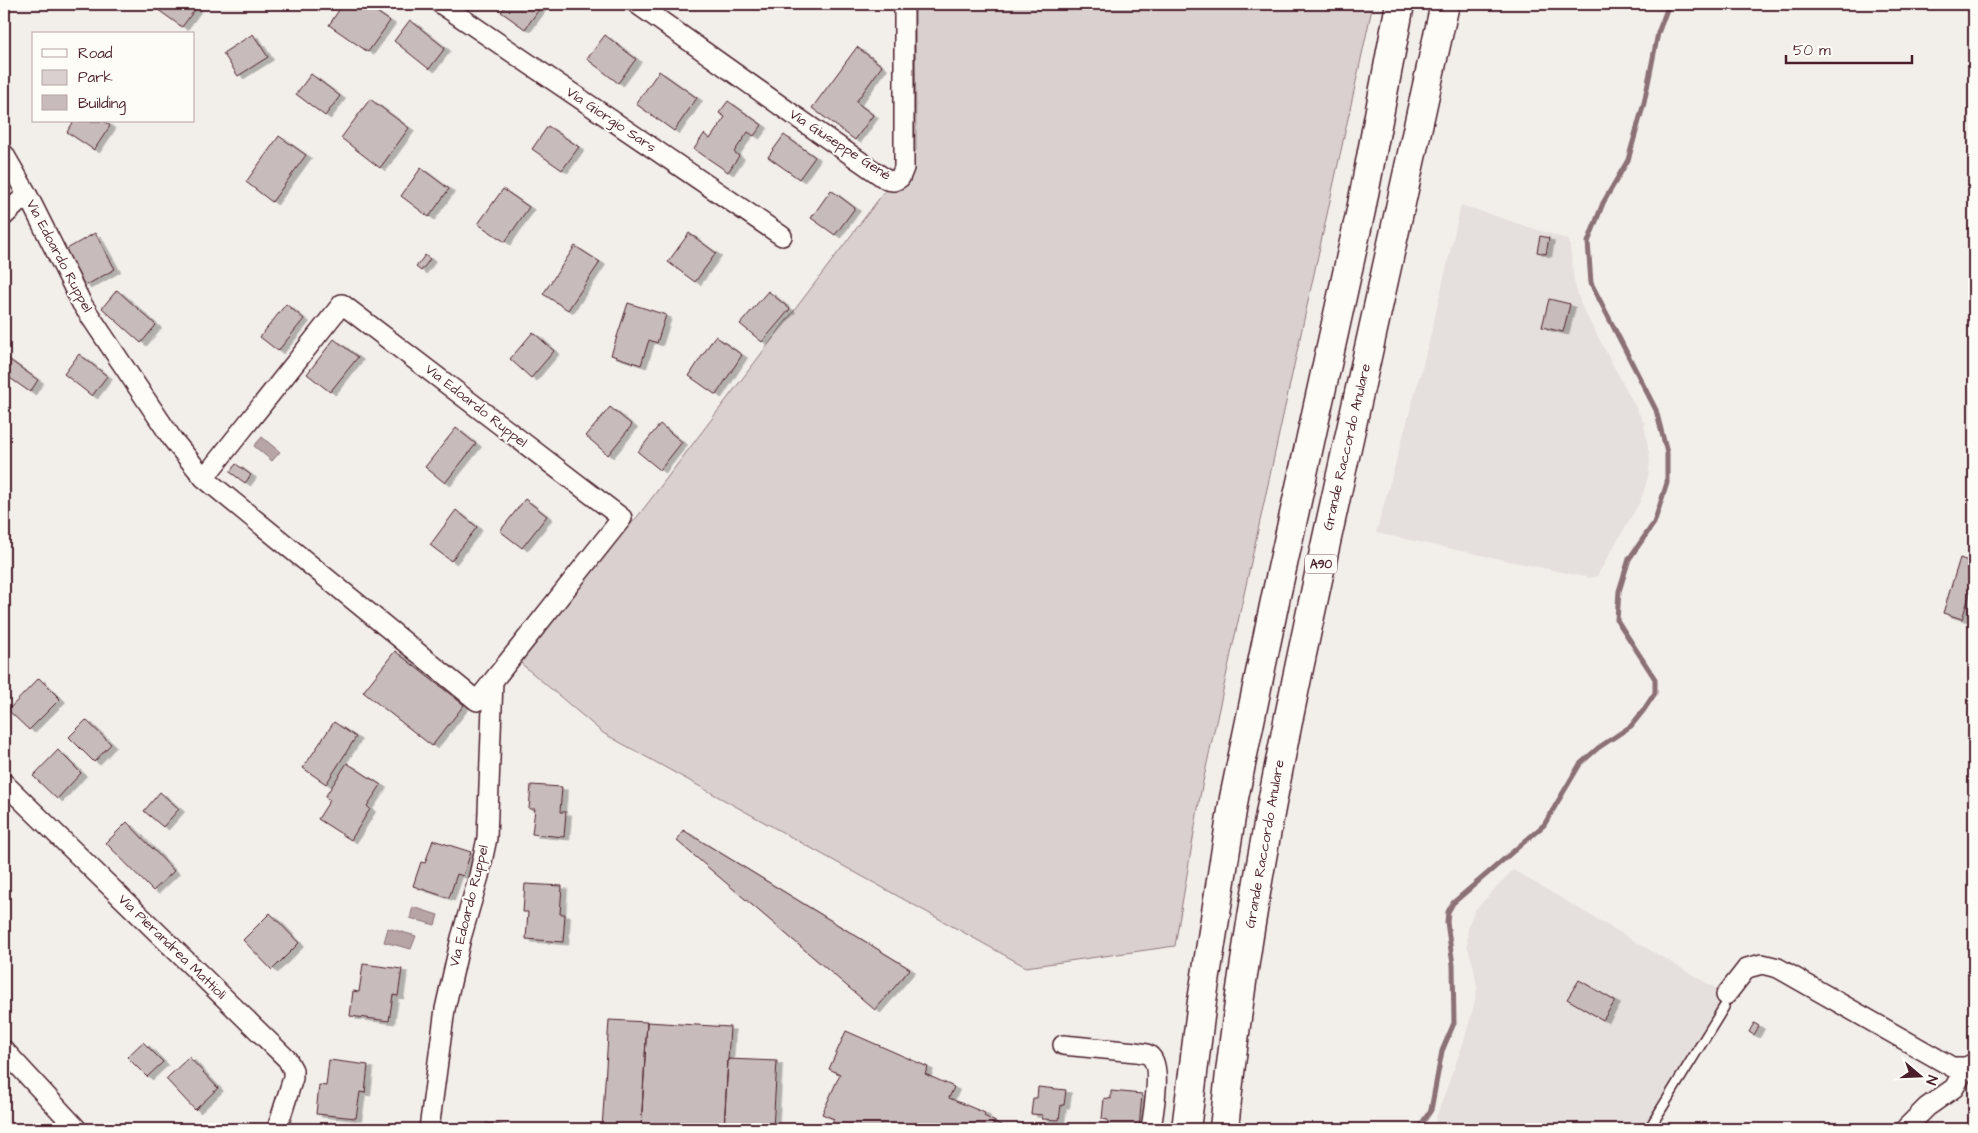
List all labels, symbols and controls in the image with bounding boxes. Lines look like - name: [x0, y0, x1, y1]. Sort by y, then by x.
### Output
- legend: [32, 32, 195, 122]
- scale bar: [1786, 32, 1912, 64]
- text: 50 m: [1793, 40, 1831, 61]
- text: Road: [78, 43, 113, 64]
- text: Park: [78, 67, 113, 88]
- street label: Via Giorgio Sars: [562, 82, 660, 158]
- text: Building: [78, 93, 126, 115]
- street label: Via Giuseppe Gené: [785, 105, 895, 186]
- street label: Via Edoardo Ruppel: [21, 196, 97, 316]
- street label: Via Edoardo Ruppel: [421, 360, 531, 452]
- street label: Grande Raccordo Anulare: [1318, 361, 1376, 532]
- road number: A90: [1305, 554, 1337, 574]
- street label: Grande Raccordo Anulare: [1240, 758, 1290, 930]
- street label: Via Edoardo Ruppel: [444, 843, 494, 969]
- street label: Via Pierandrea Mattioli: [113, 890, 231, 1004]
- north arrow: [1896, 1050, 1946, 1100]
- text: N: [1920, 1072, 1942, 1088]

